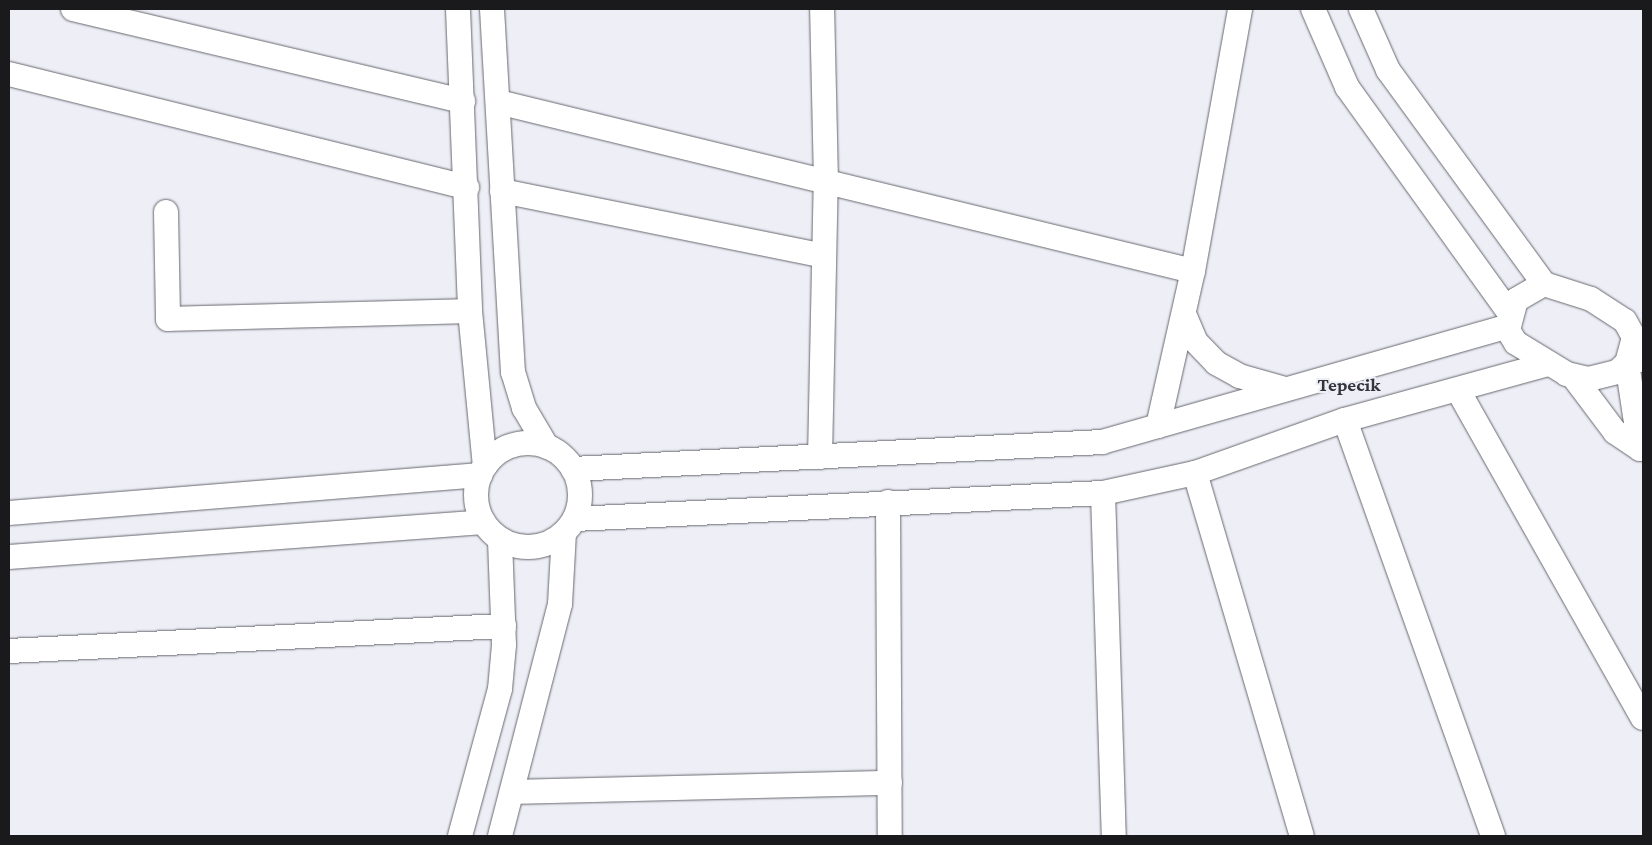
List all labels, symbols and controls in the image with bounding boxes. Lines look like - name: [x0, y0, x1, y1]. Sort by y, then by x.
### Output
- district label: Tepecik: [1317, 374, 1381, 396]

